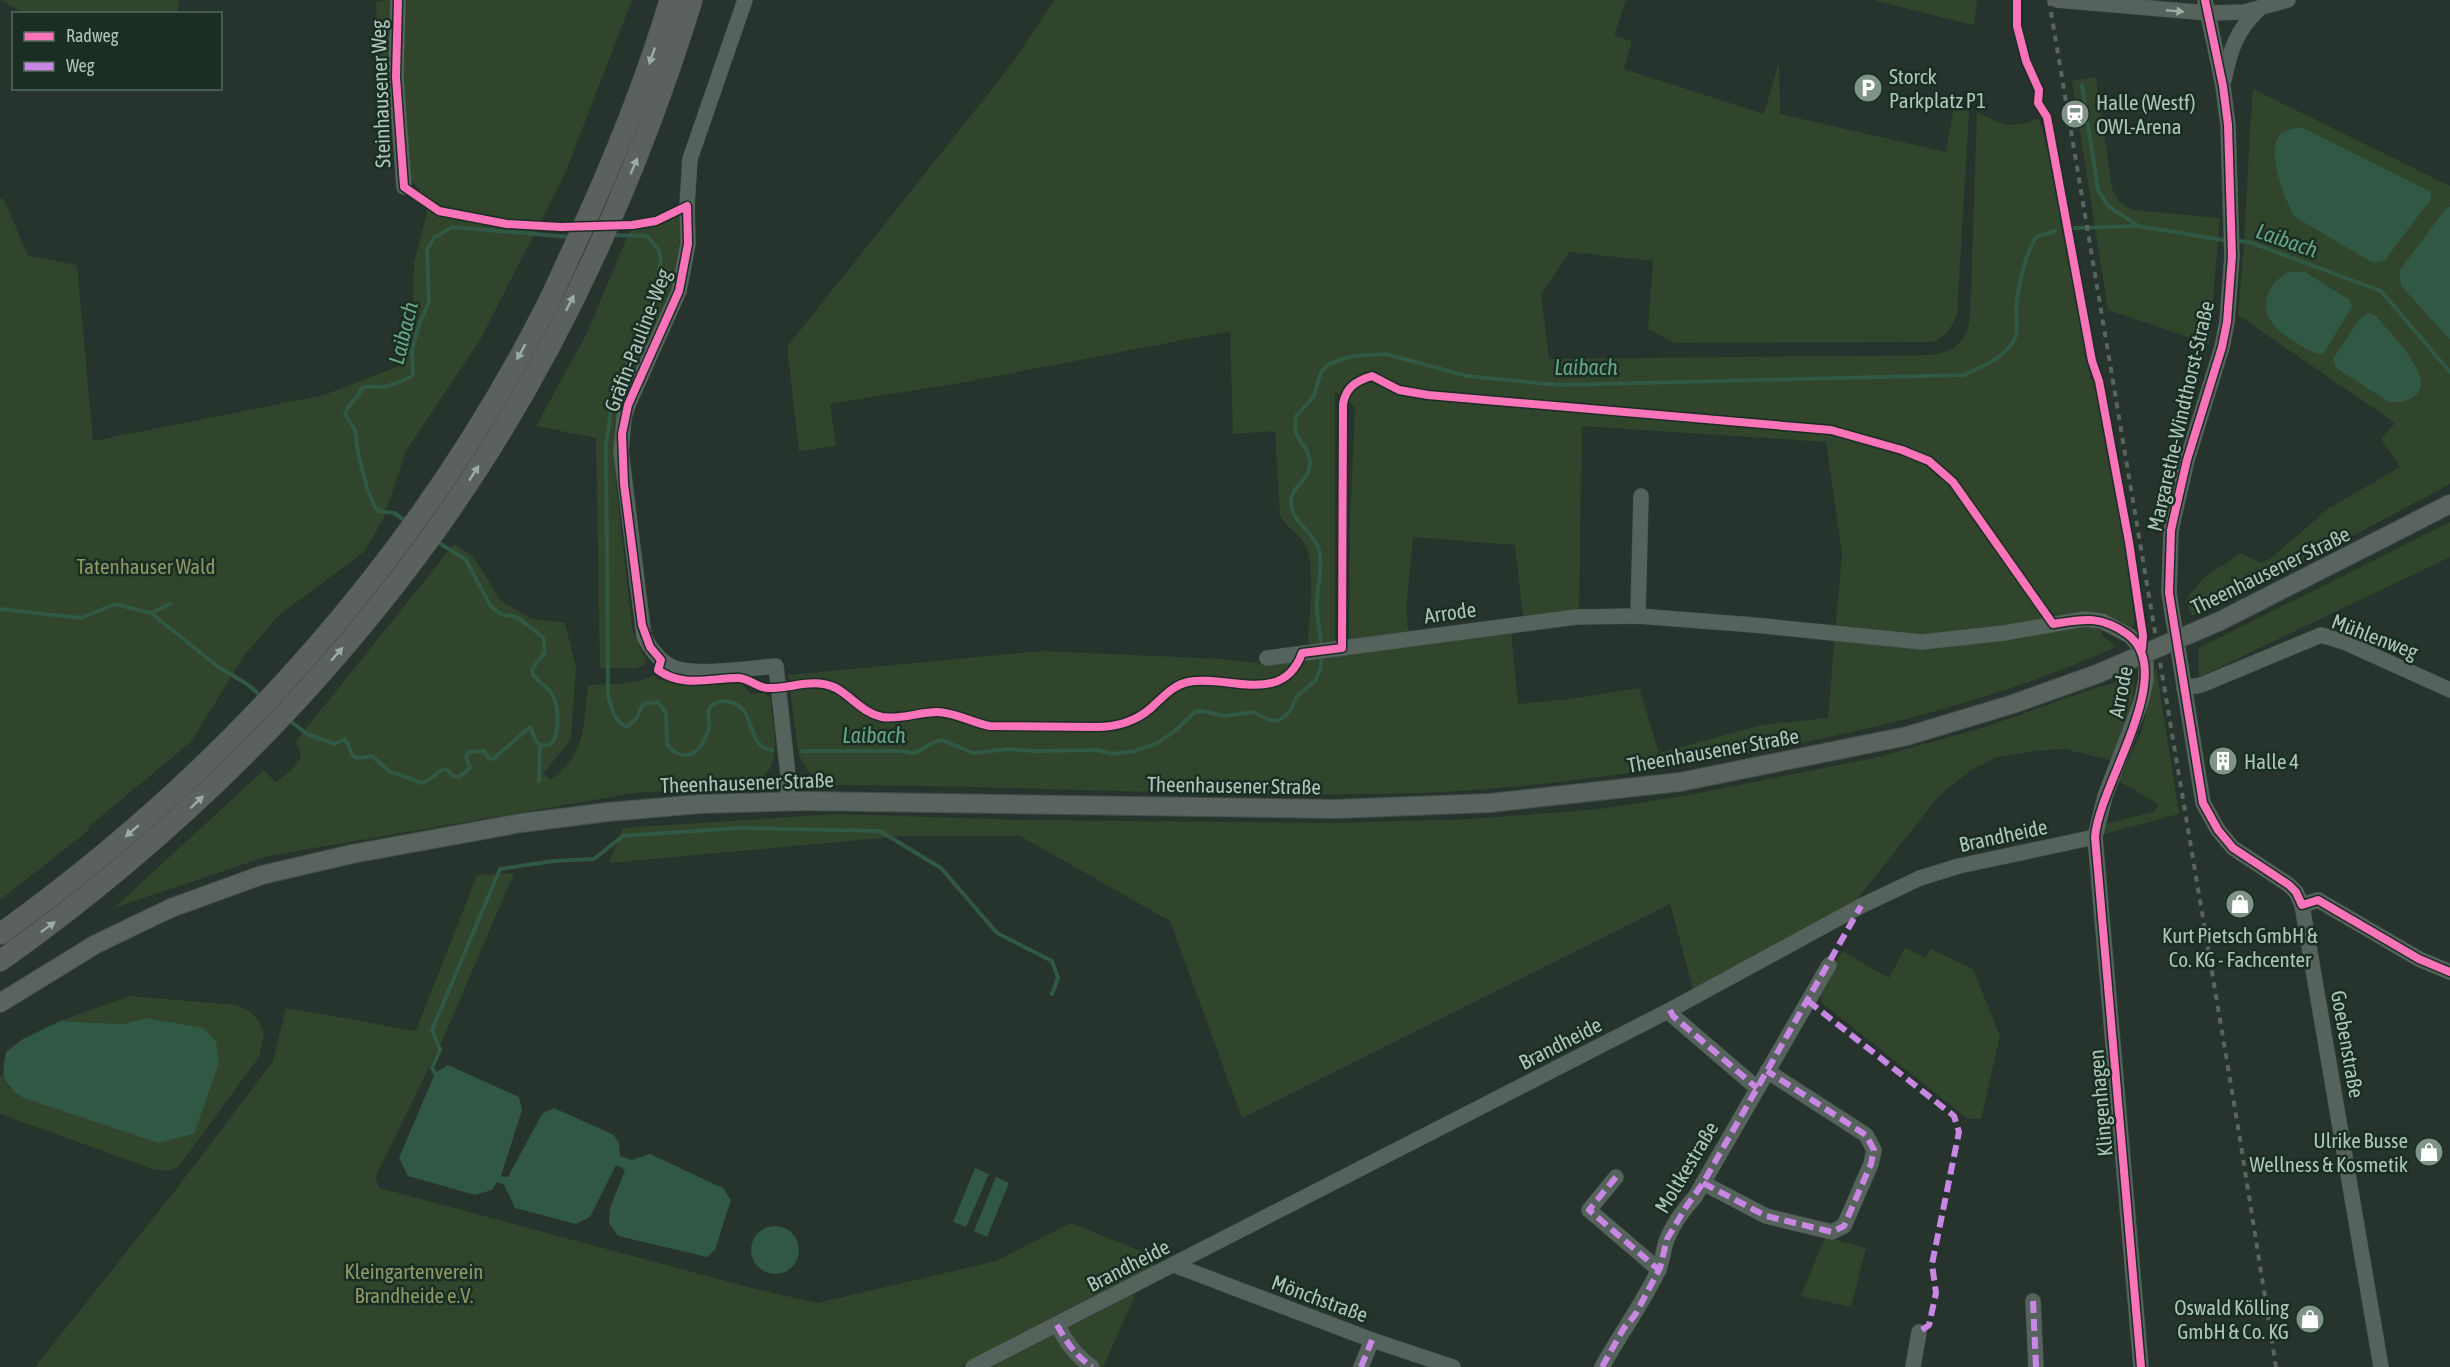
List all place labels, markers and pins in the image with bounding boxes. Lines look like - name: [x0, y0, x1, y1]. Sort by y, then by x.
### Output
- place label: Storck Parkplatz P1: [1889, 64, 1986, 112]
- parking icon: Storck Parkplatz P1: [1852, 72, 1884, 104]
- place label: Halle (Westf) OWL-Arena: [2096, 90, 2196, 138]
- station icon: Halle (Westf) OWL-Arena: [2059, 98, 2091, 130]
- building icon: Halle 4: [2207, 745, 2239, 777]
- place label: Halle 4: [2244, 749, 2299, 773]
- shop icon: Kurt Pietsch GmbH & Co. KG - Fachcenter: [2224, 888, 2256, 920]
- place label: Kurt Pietsch GmbH & Co. KG - Fachcenter: [2162, 923, 2318, 971]
- place label: Ulrike Busse Wellness & Kosmetik: [2250, 1128, 2408, 1176]
- shop icon: Ulrike Busse Wellness & Kosmetik: [2413, 1136, 2445, 1168]
- place label: Oswald Kölling GmbH & Co. KG: [2174, 1295, 2289, 1343]
- shop icon: Oswald Kölling GmbH & Co. KG: [2294, 1303, 2326, 1335]

